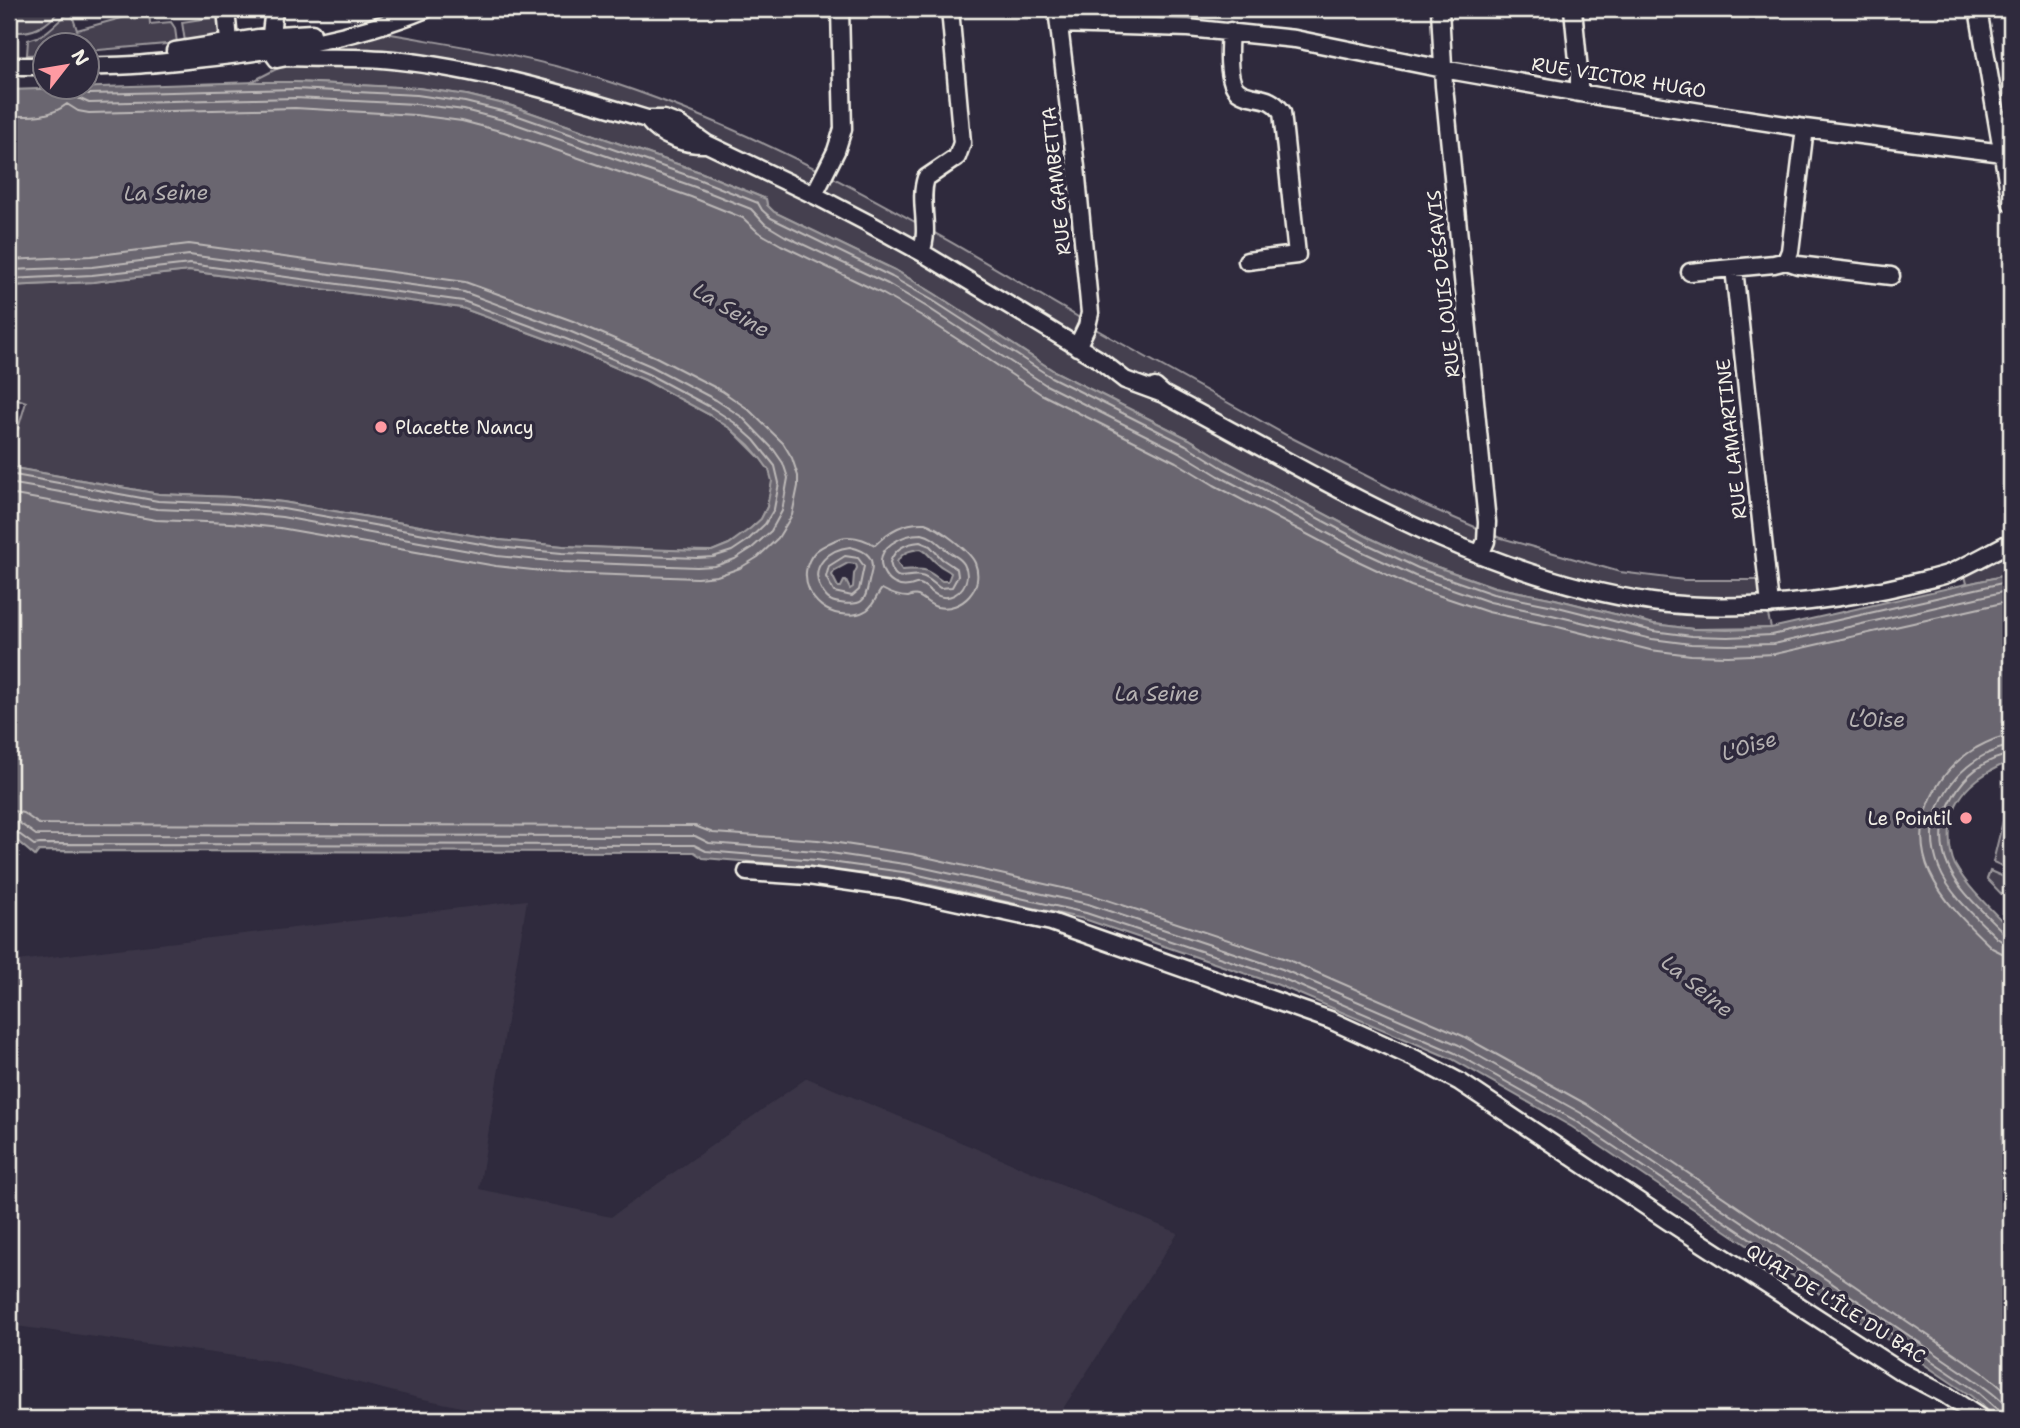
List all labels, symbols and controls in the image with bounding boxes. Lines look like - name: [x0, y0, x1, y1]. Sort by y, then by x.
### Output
- north arrow: [32, 32, 102, 102]
- text: N: [66, 45, 95, 70]
- street label: RUE VICTOR HUGO: [1530, 51, 1708, 104]
- street label: RUE GAMBETTA: [1036, 105, 1077, 256]
- water label: La Seine: [123, 178, 209, 208]
- street label: RUE LOUIS DÉSAVIS: [1420, 189, 1466, 379]
- water label: La Seine: [687, 276, 775, 344]
- street label: RUE LAMARTINE: [1711, 357, 1752, 520]
- place label: Placette Nancy: [395, 415, 534, 440]
- marker: Placette Nancy: [373, 419, 389, 435]
- water label: La Seine: [1115, 680, 1199, 708]
- water label: L’Oise: [1849, 706, 1905, 734]
- water label: L'Oise: [1718, 724, 1780, 768]
- place label: Le Pointil: [1868, 806, 1952, 831]
- marker: Le Pointil: [1958, 810, 1974, 826]
- water label: La Seine: [1655, 948, 1739, 1024]
- street label: QUAI DE L'ÎLE DU BAC: [1741, 1237, 1931, 1369]

